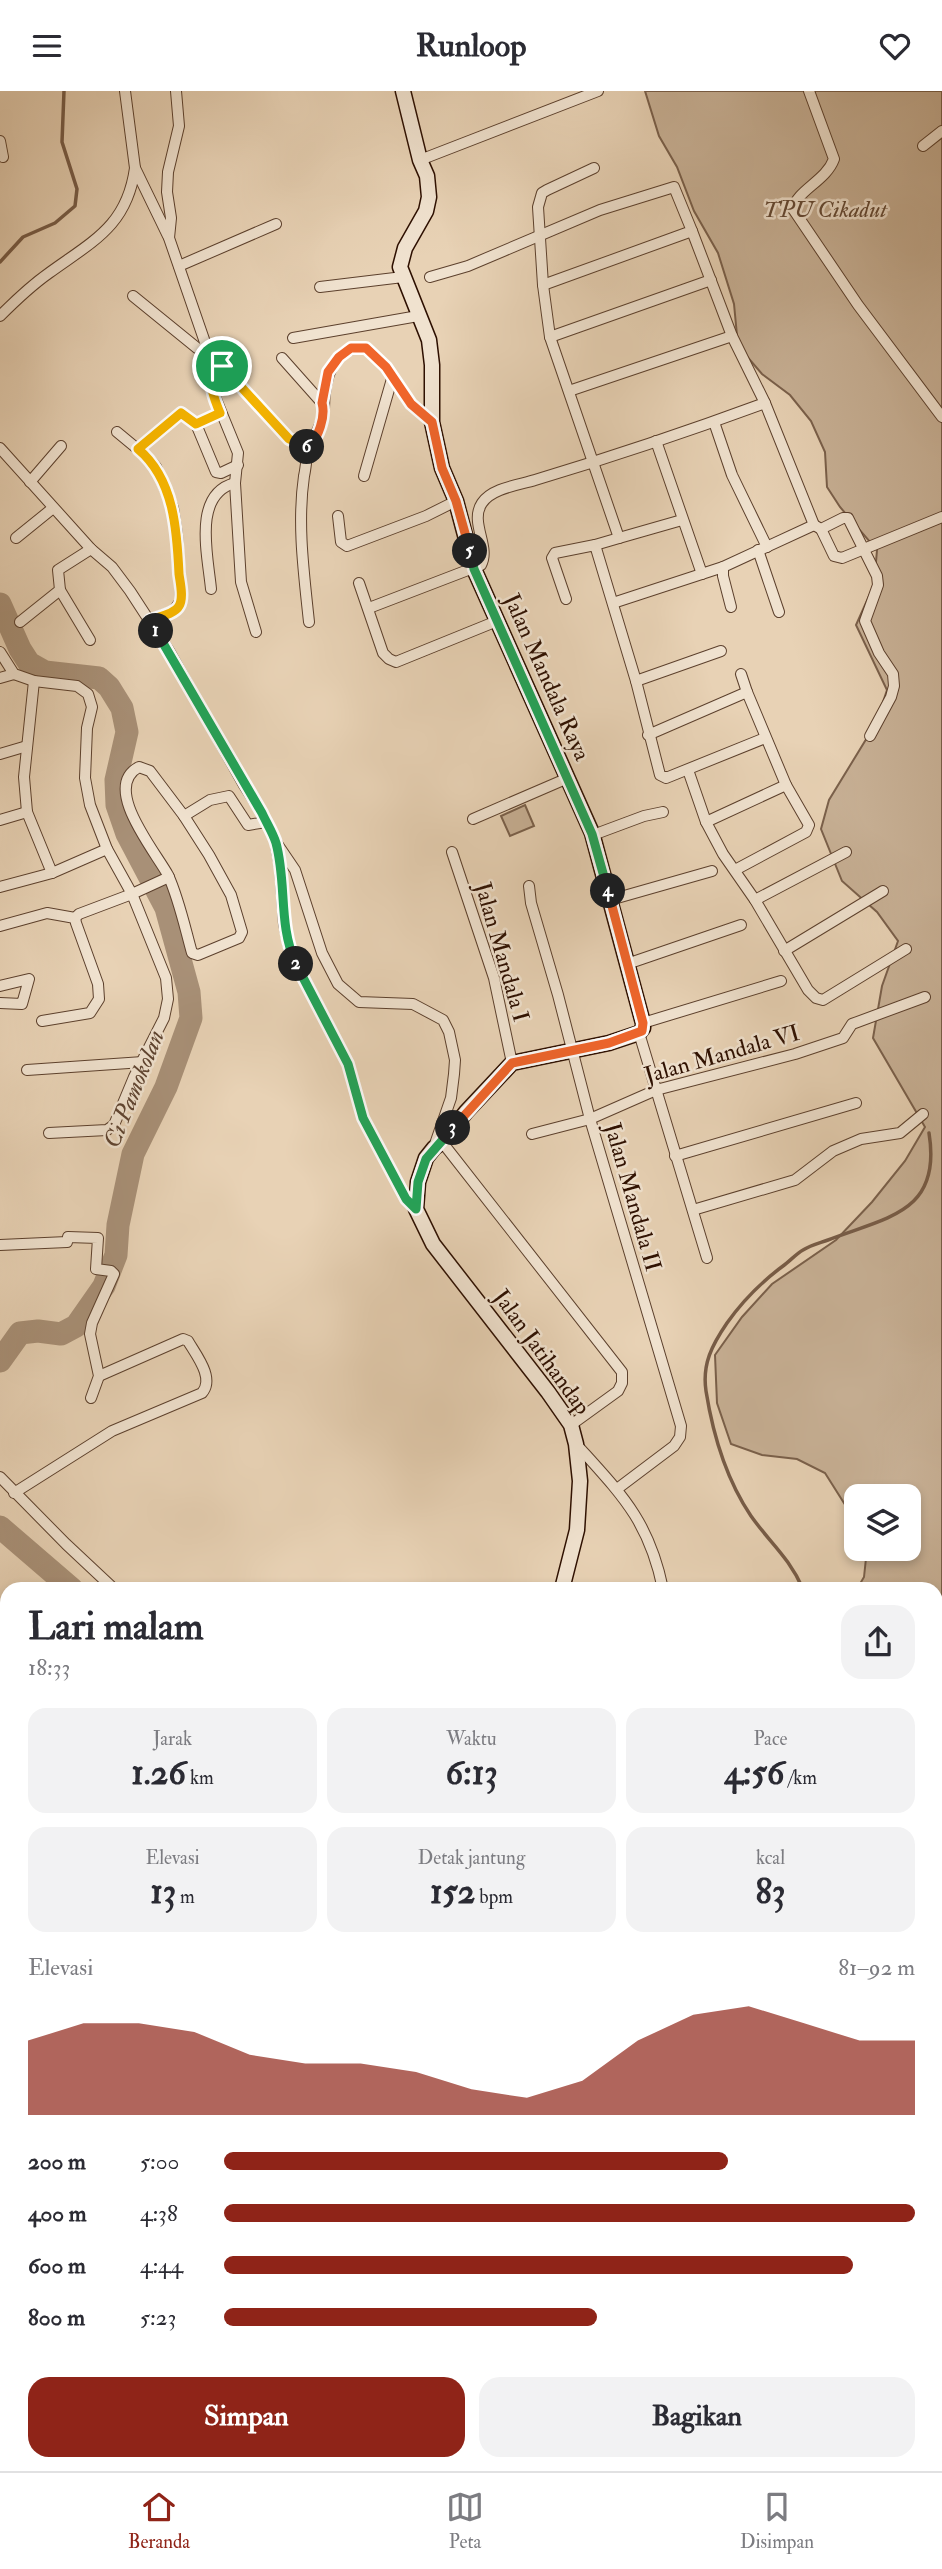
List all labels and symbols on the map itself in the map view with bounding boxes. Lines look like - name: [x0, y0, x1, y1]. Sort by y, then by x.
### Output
- park label: TPU Cikadut: [763, 195, 888, 224]
- pin: [192, 336, 252, 396]
- pin: 6: [290, 429, 324, 465]
- pin: 5: [452, 533, 488, 568]
- street label: Jalan Mandala Raya: [497, 588, 597, 766]
- pin: 1: [138, 613, 174, 649]
- pin: 4: [590, 873, 626, 909]
- street label: Jalan Mandala I: [468, 878, 536, 1025]
- pin: 2: [278, 947, 314, 981]
- street label: Jalan Mandala VI: [640, 1018, 803, 1090]
- water label: Ci Pamokolan: [96, 1026, 172, 1152]
- pin: 3: [435, 1111, 470, 1145]
- street label: Jalan Mandala II: [598, 1118, 668, 1275]
- street label: Jalan Jatihandap: [485, 1283, 597, 1421]

